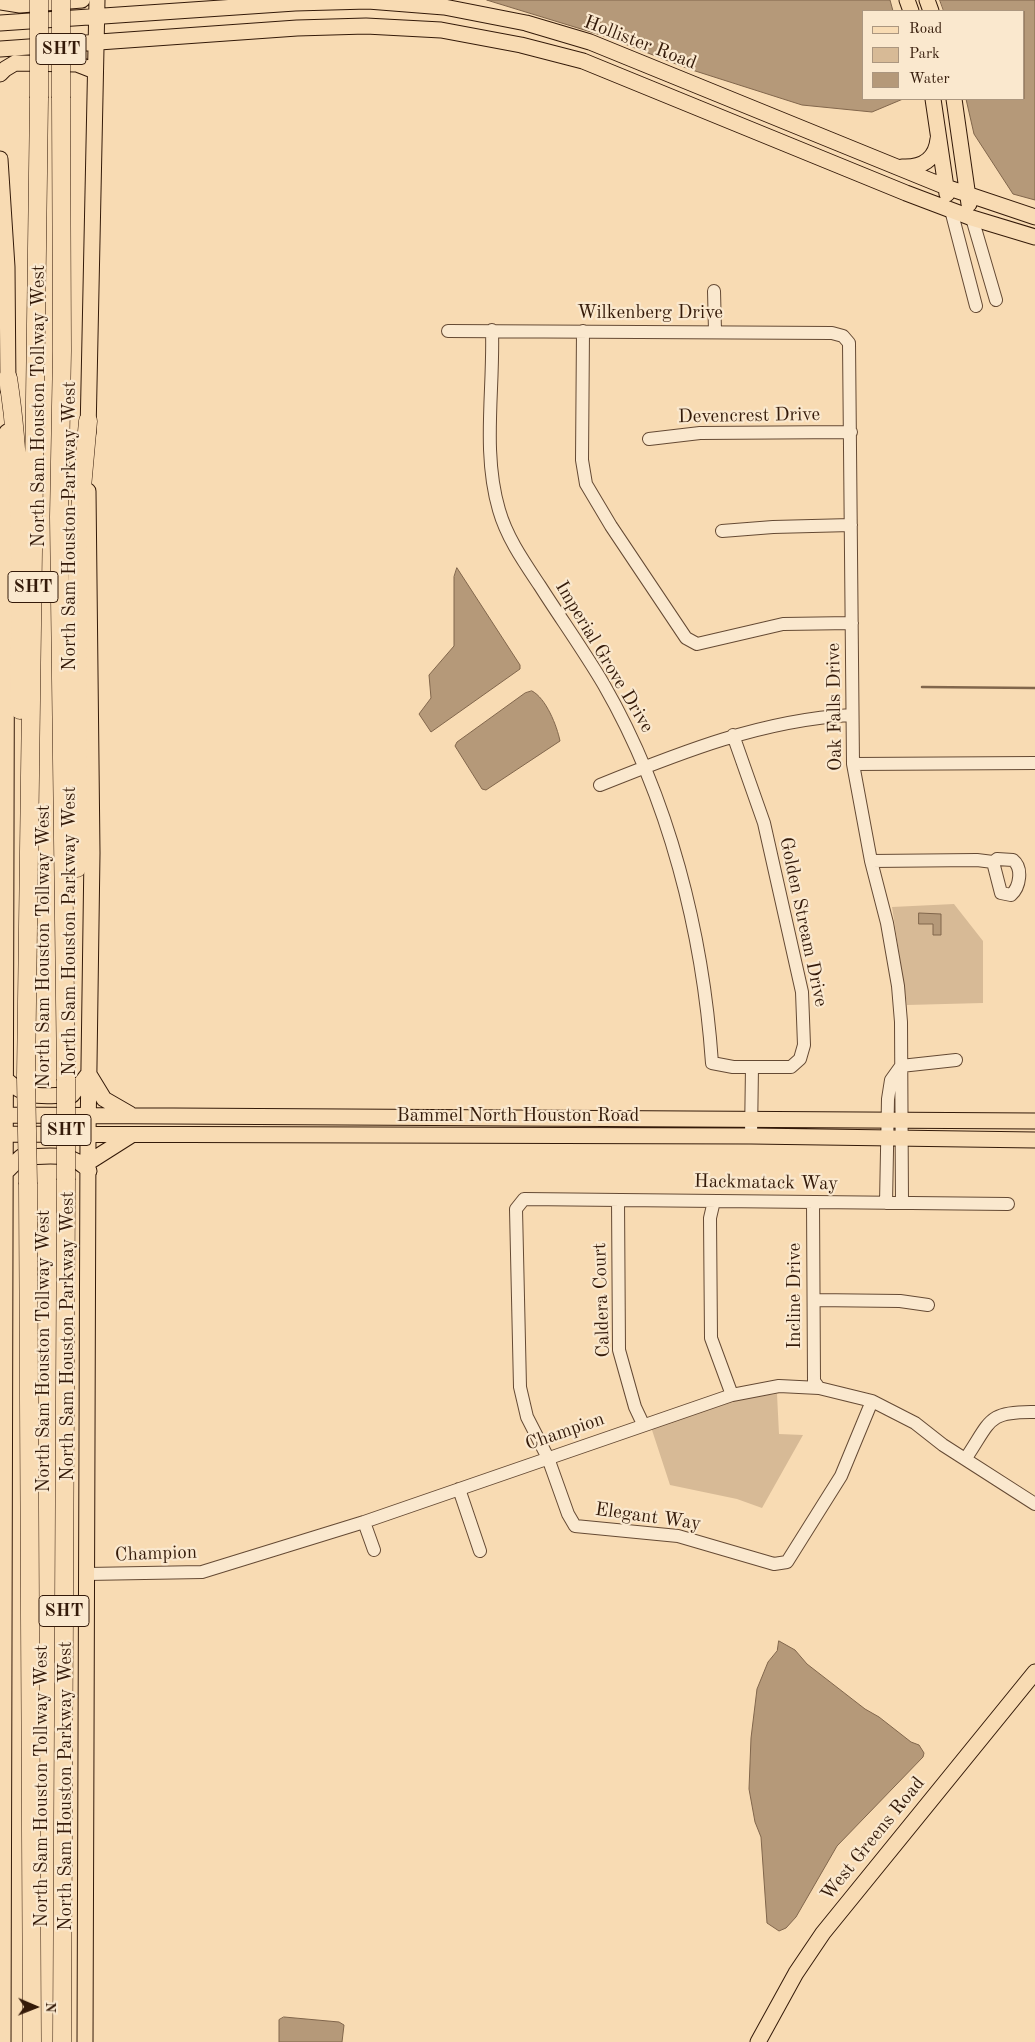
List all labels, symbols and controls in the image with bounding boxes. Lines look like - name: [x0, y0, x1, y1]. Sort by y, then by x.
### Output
- legend: [862, 10, 1025, 100]
- street label: Hollister Road: [580, 11, 700, 75]
- text: Road: [909, 22, 942, 37]
- road number: SHT: [36, 34, 86, 64]
- text: Park: [909, 47, 940, 62]
- text: Water: [909, 72, 950, 87]
- street label: North Sam Houston Tollway West: [28, 265, 50, 547]
- street label: Wilkenberg Drive: [577, 302, 723, 324]
- street label: North Sam Houston Parkway West: [59, 381, 81, 671]
- street label: Devencrest Drive: [678, 403, 820, 429]
- road number: SHT: [8, 572, 58, 602]
- street label: Imperial Grove Drive: [550, 577, 658, 737]
- street label: Oak Falls Drive: [822, 643, 848, 771]
- street label: North Sam Houston Parkway West: [59, 786, 81, 1076]
- street label: North Sam Houston Tollway West: [33, 805, 55, 1087]
- street label: Golden Stream Drive: [774, 835, 832, 1009]
- street label: Bammel North Houston Road: [397, 1105, 639, 1127]
- road number: SHT: [41, 1114, 91, 1146]
- street label: Hackmatack Way: [694, 1170, 838, 1196]
- street label: North Sam Houston Parkway West: [57, 1191, 79, 1481]
- street label: North Sam Houston Tollway West: [33, 1210, 55, 1492]
- street label: Caldera Court: [589, 1242, 615, 1358]
- street label: Incline Drive: [784, 1243, 806, 1349]
- street label: Champion: [522, 1408, 608, 1456]
- street label: Elegant Way: [594, 1498, 702, 1536]
- street label: Champion: [115, 1541, 197, 1567]
- road number: SHT: [39, 1595, 89, 1626]
- street label: North Sam Houston Parkway West: [55, 1641, 77, 1931]
- street label: North Sam Houston Tollway West: [31, 1645, 53, 1927]
- street label: West Greens Road: [816, 1773, 930, 1905]
- north arrow: [10, 1982, 60, 2032]
- text: N: [43, 2002, 57, 2013]

